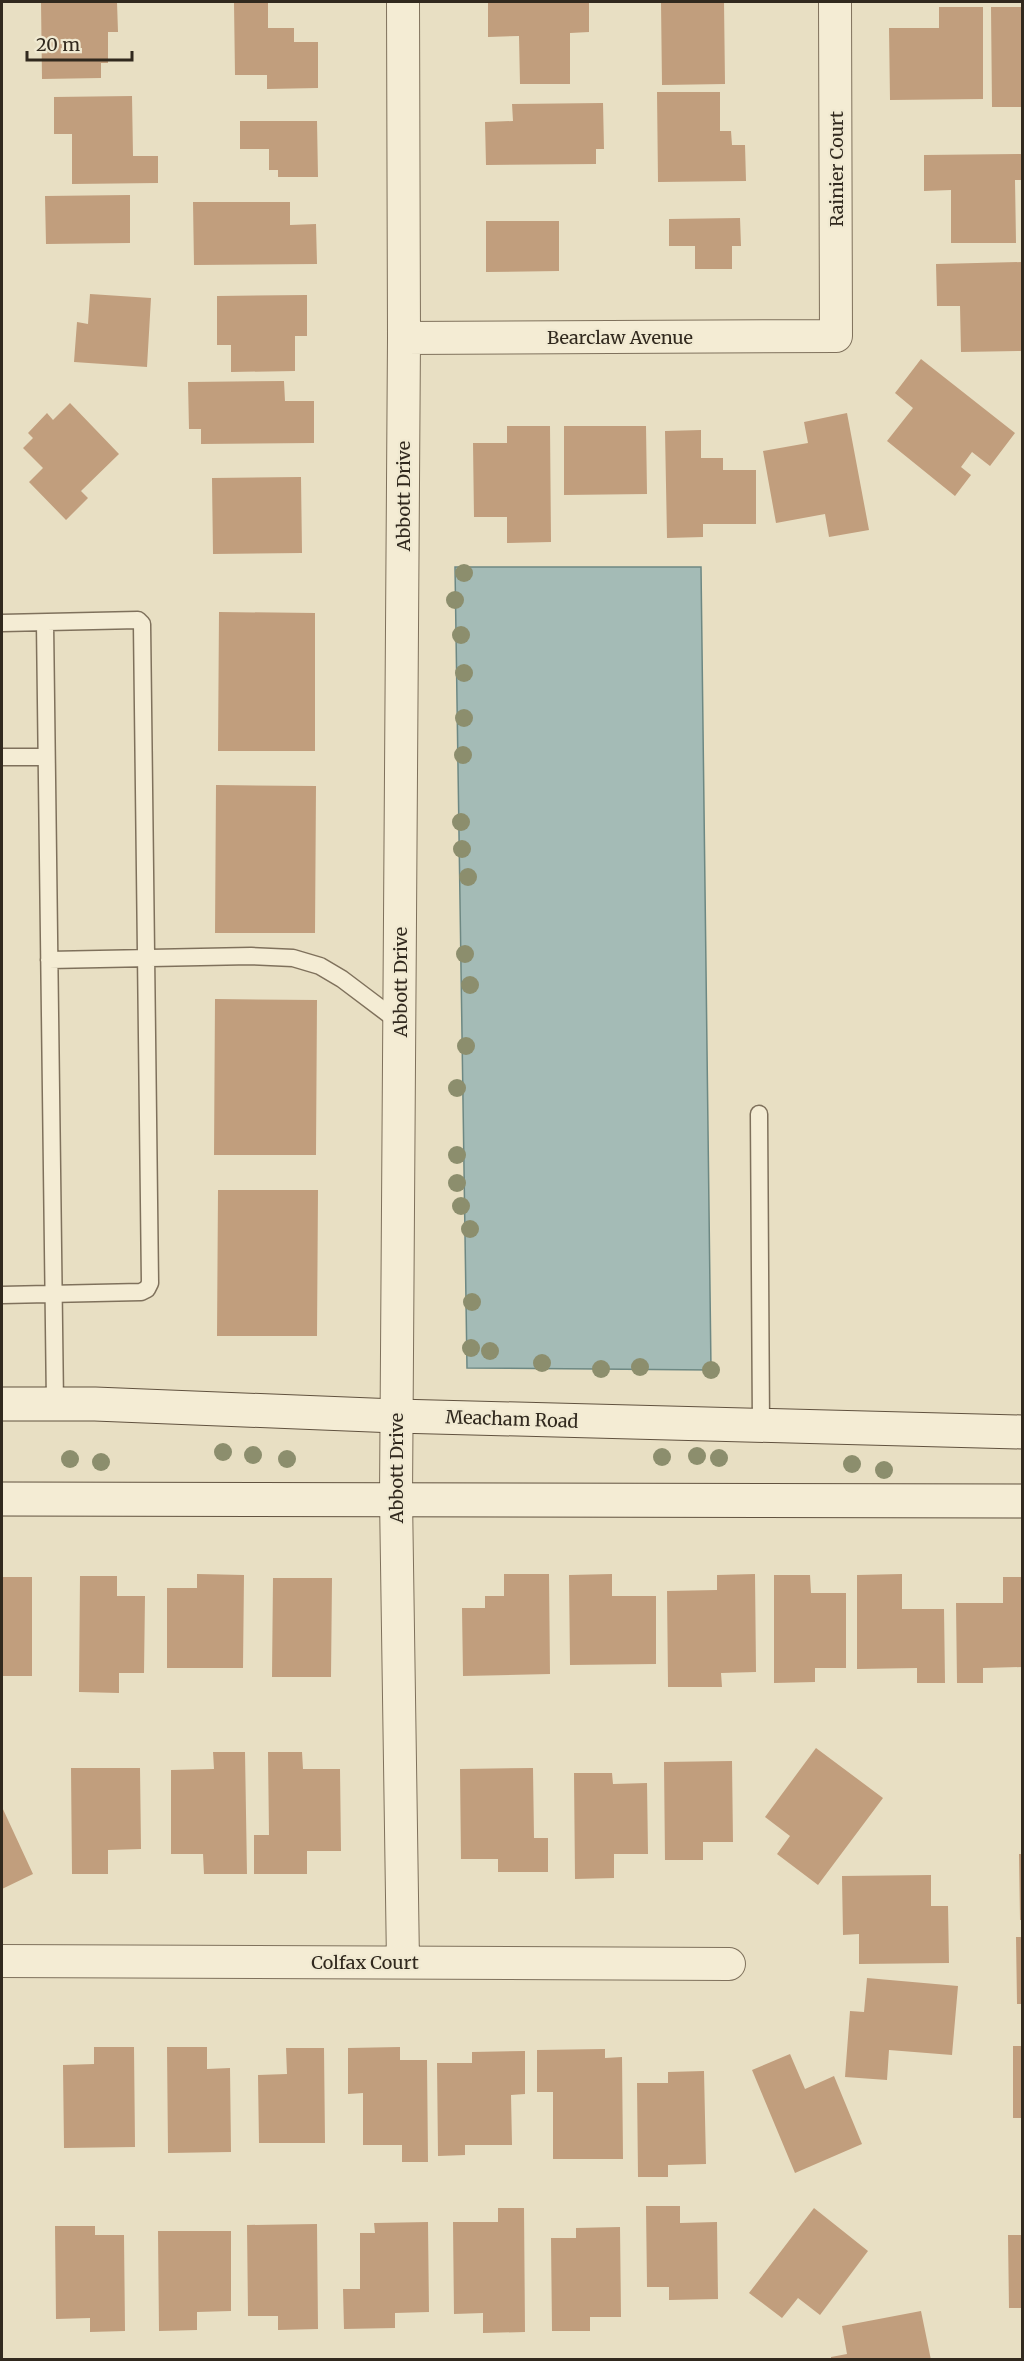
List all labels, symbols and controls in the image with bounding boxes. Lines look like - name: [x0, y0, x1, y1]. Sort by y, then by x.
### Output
- scale bar: [27, 24, 132, 62]
- text: 20 m: [36, 33, 80, 56]
- street label: Rainier Court: [825, 111, 848, 227]
- street label: Bearclaw Avenue: [547, 326, 693, 349]
- street label: Abbott Drive: [392, 441, 415, 552]
- street label: Abbott Drive: [389, 927, 412, 1038]
- street label: Meacham Road: [445, 1405, 579, 1433]
- street label: Abbott Drive: [385, 1413, 408, 1524]
- street label: Colfax Court: [311, 1951, 419, 1974]

